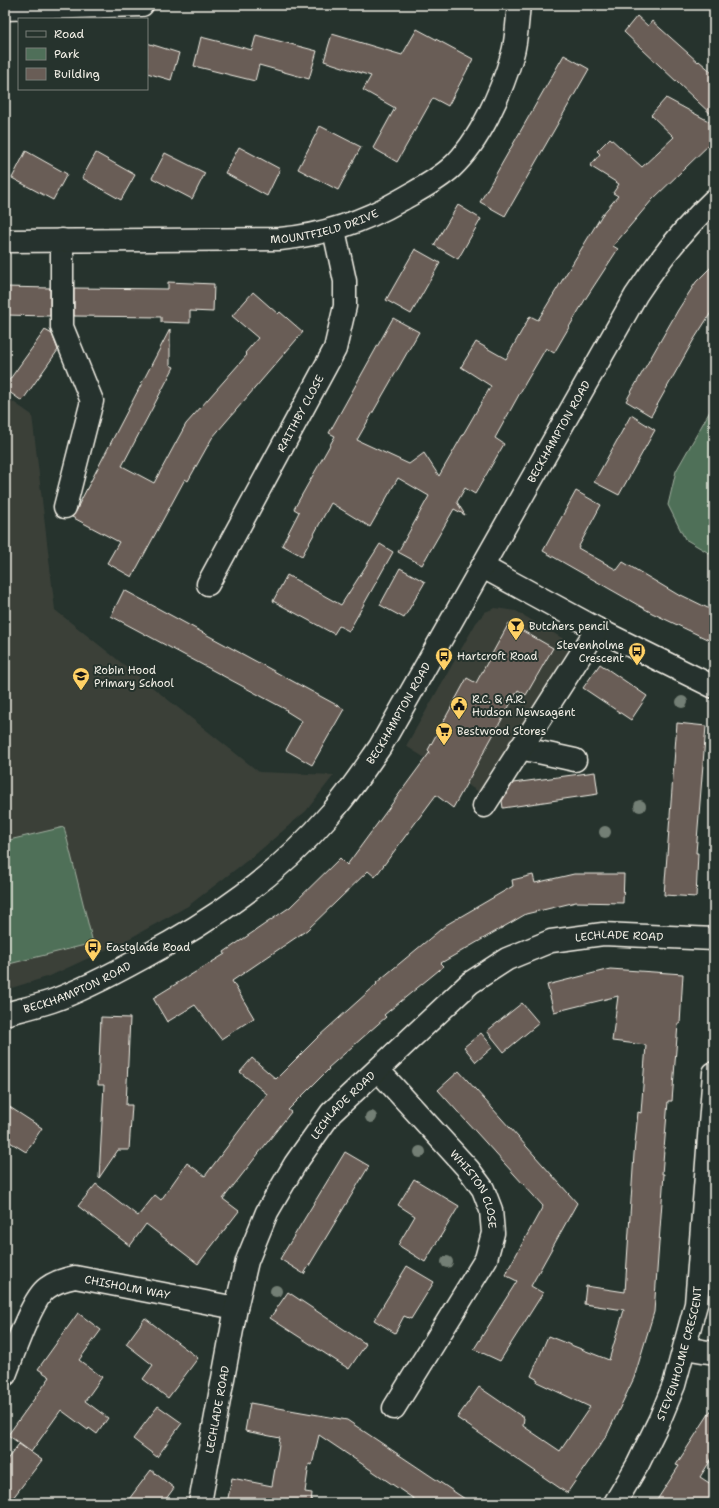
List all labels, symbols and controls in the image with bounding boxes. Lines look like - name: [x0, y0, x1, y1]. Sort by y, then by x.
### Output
- legend: [18, 18, 148, 90]
- text: Road: [54, 26, 85, 42]
- text: Park: [54, 46, 80, 62]
- text: Building: [54, 66, 100, 82]
- street label: MOUNTFIELD DRIVE: [270, 206, 381, 247]
- street label: RAITHBY CLOSE: [274, 372, 328, 455]
- street label: BECKHAMPTON ROAD: [524, 378, 594, 486]
- bar icon: Butchers pencil: [506, 616, 526, 641]
- place label: Butchers pencil: [529, 619, 610, 634]
- place label: Stevenholme Crescent: [557, 638, 624, 666]
- bus stop icon: Stevenholme Crescent: [627, 641, 647, 666]
- bus stop icon: Hartcroft Road: [434, 646, 454, 671]
- place label: Hartcroft Road: [457, 649, 538, 664]
- street label: BECKHAMPTON ROAD: [363, 660, 434, 768]
- place label: Robin Hood Primary School: [94, 663, 174, 691]
- school or university icon: Robin Hood Primary School: [71, 666, 91, 691]
- place label: R.C. & A.R. Hudson Newsagent: [472, 692, 576, 720]
- public building icon: R.C. & A.R. Hudson Newsagent: [449, 695, 469, 720]
- supermarket icon: Bestwood Stores: [434, 721, 454, 746]
- place label: Bestwood Stores: [457, 724, 546, 739]
- street label: LECHLADE ROAD: [574, 927, 664, 946]
- bus stop icon: Eastglade Road: [83, 937, 103, 962]
- place label: Eastglade Road: [106, 940, 190, 955]
- street label: BECKHAMPTON ROAD: [22, 958, 134, 1017]
- street label: LECHLADE ROAD: [307, 1068, 379, 1143]
- street label: WHISTON CLOSE: [446, 1147, 500, 1229]
- street label: CHISHOLM WAY: [83, 1272, 172, 1303]
- street label: STEVENHOLME CRESCENT: [653, 1285, 705, 1423]
- street label: LECHLADE ROAD: [202, 1365, 233, 1455]

